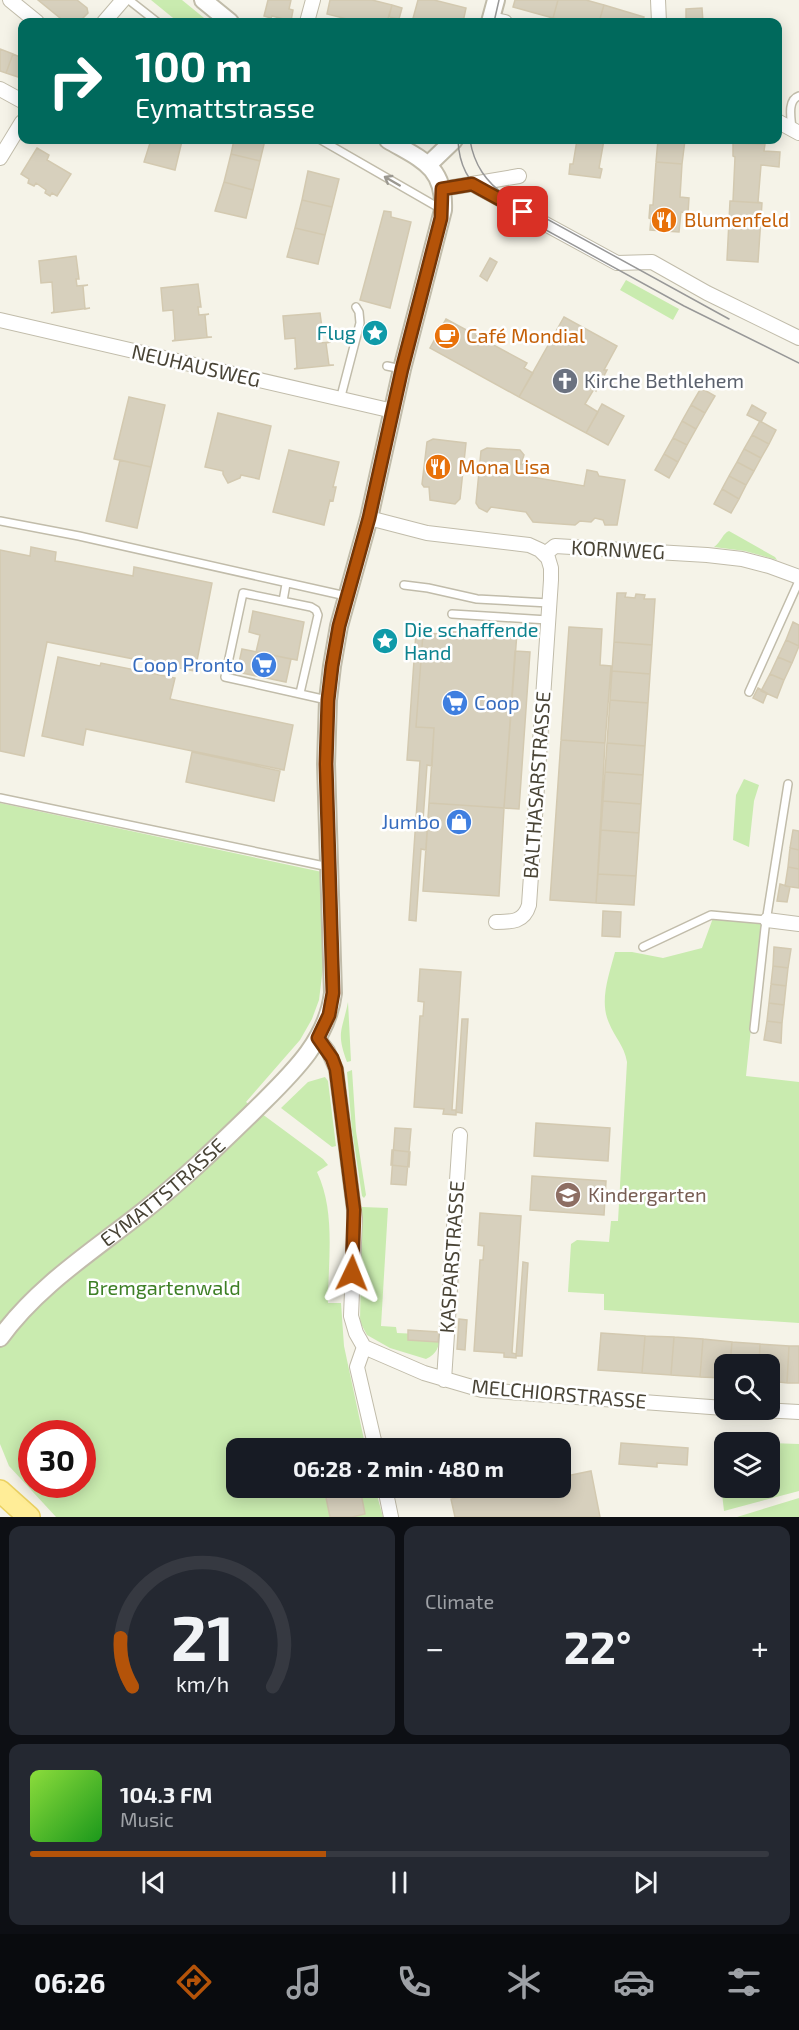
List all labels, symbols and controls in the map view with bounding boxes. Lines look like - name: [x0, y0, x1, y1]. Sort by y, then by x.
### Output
- text: 100 m: [135, 40, 252, 90]
- icon: right: [36, 42, 114, 120]
- text: Eymattstrasse: [135, 91, 315, 123]
- one-way arrow: [384, 174, 401, 186]
- pin: [497, 186, 548, 237]
- icon: arrive: [506, 195, 539, 228]
- restaurant icon: Blumenfeld: [649, 205, 679, 235]
- place label: Blumenfeld: [684, 207, 789, 231]
- place icon: Flug: [360, 318, 390, 348]
- place label: Flug: [317, 320, 356, 344]
- cafe icon: Café Mondial: [432, 321, 462, 351]
- place label: Café Mondial: [466, 323, 585, 347]
- street label: NEUHAUSWEG: [129, 339, 263, 392]
- church icon: Kirche Bethlehem: [550, 366, 580, 396]
- place label: Kirche Bethlehem: [584, 368, 744, 392]
- restaurant icon: Mona Lisa: [423, 452, 453, 482]
- place label: Mona Lisa: [458, 454, 550, 478]
- street label: KORNWEG: [571, 535, 666, 563]
- place label: Die schaffende Hand: [404, 617, 539, 664]
- place icon: Die schaffende Hand: [370, 626, 400, 656]
- supermarket icon: Coop Pronto: [249, 650, 279, 680]
- place label: Coop Pronto: [132, 652, 244, 676]
- supermarket icon: Coop: [440, 688, 470, 718]
- place label: Coop: [474, 690, 520, 714]
- street label: BALTHASARSTRASSE: [517, 690, 555, 879]
- shop icon: Jumbo: [444, 807, 474, 837]
- place label: Jumbo: [382, 809, 440, 833]
- street label: EYMATTSTRASSE: [95, 1132, 230, 1251]
- street label: KASPARSTRASSE: [434, 1180, 468, 1334]
- school or university icon: Kindergarten: [553, 1180, 583, 1210]
- place label: Kindergarten: [588, 1182, 707, 1206]
- position arrow: [320, 1241, 384, 1305]
- park label: Bremgartenwald: [87, 1275, 241, 1299]
- map controls: [714, 1354, 780, 1498]
- button: search: [714, 1354, 780, 1420]
- street label: MELCHIORSTRASSE: [471, 1373, 648, 1413]
- speed limit sign: 30: [18, 1420, 96, 1498]
- button: layers: [714, 1432, 780, 1498]
- text: 06:28 · 2 min · 480 m: [293, 1455, 504, 1481]
- text: Climate: [425, 1589, 494, 1613]
- text: 21: [170, 1599, 234, 1674]
- text: 22°: [564, 1619, 631, 1673]
- text: −: [425, 1627, 444, 1667]
- text: +: [751, 1627, 769, 1667]
- text: km/h: [175, 1672, 229, 1697]
- text: 104.3 FM: [120, 1781, 212, 1807]
- text: Music: [120, 1807, 174, 1831]
- icon: previous: [137, 1866, 170, 1899]
- icon: pause: [383, 1866, 416, 1899]
- icon: next: [629, 1866, 662, 1899]
- icon: directions: [173, 1961, 215, 2003]
- icon: music: [283, 1961, 325, 2003]
- icon: phone: [393, 1961, 435, 2003]
- icon: climate: [503, 1961, 545, 2003]
- icon: car: [613, 1961, 655, 2003]
- icon: filters: [723, 1961, 765, 2003]
- text: 06:26: [34, 1966, 105, 1998]

